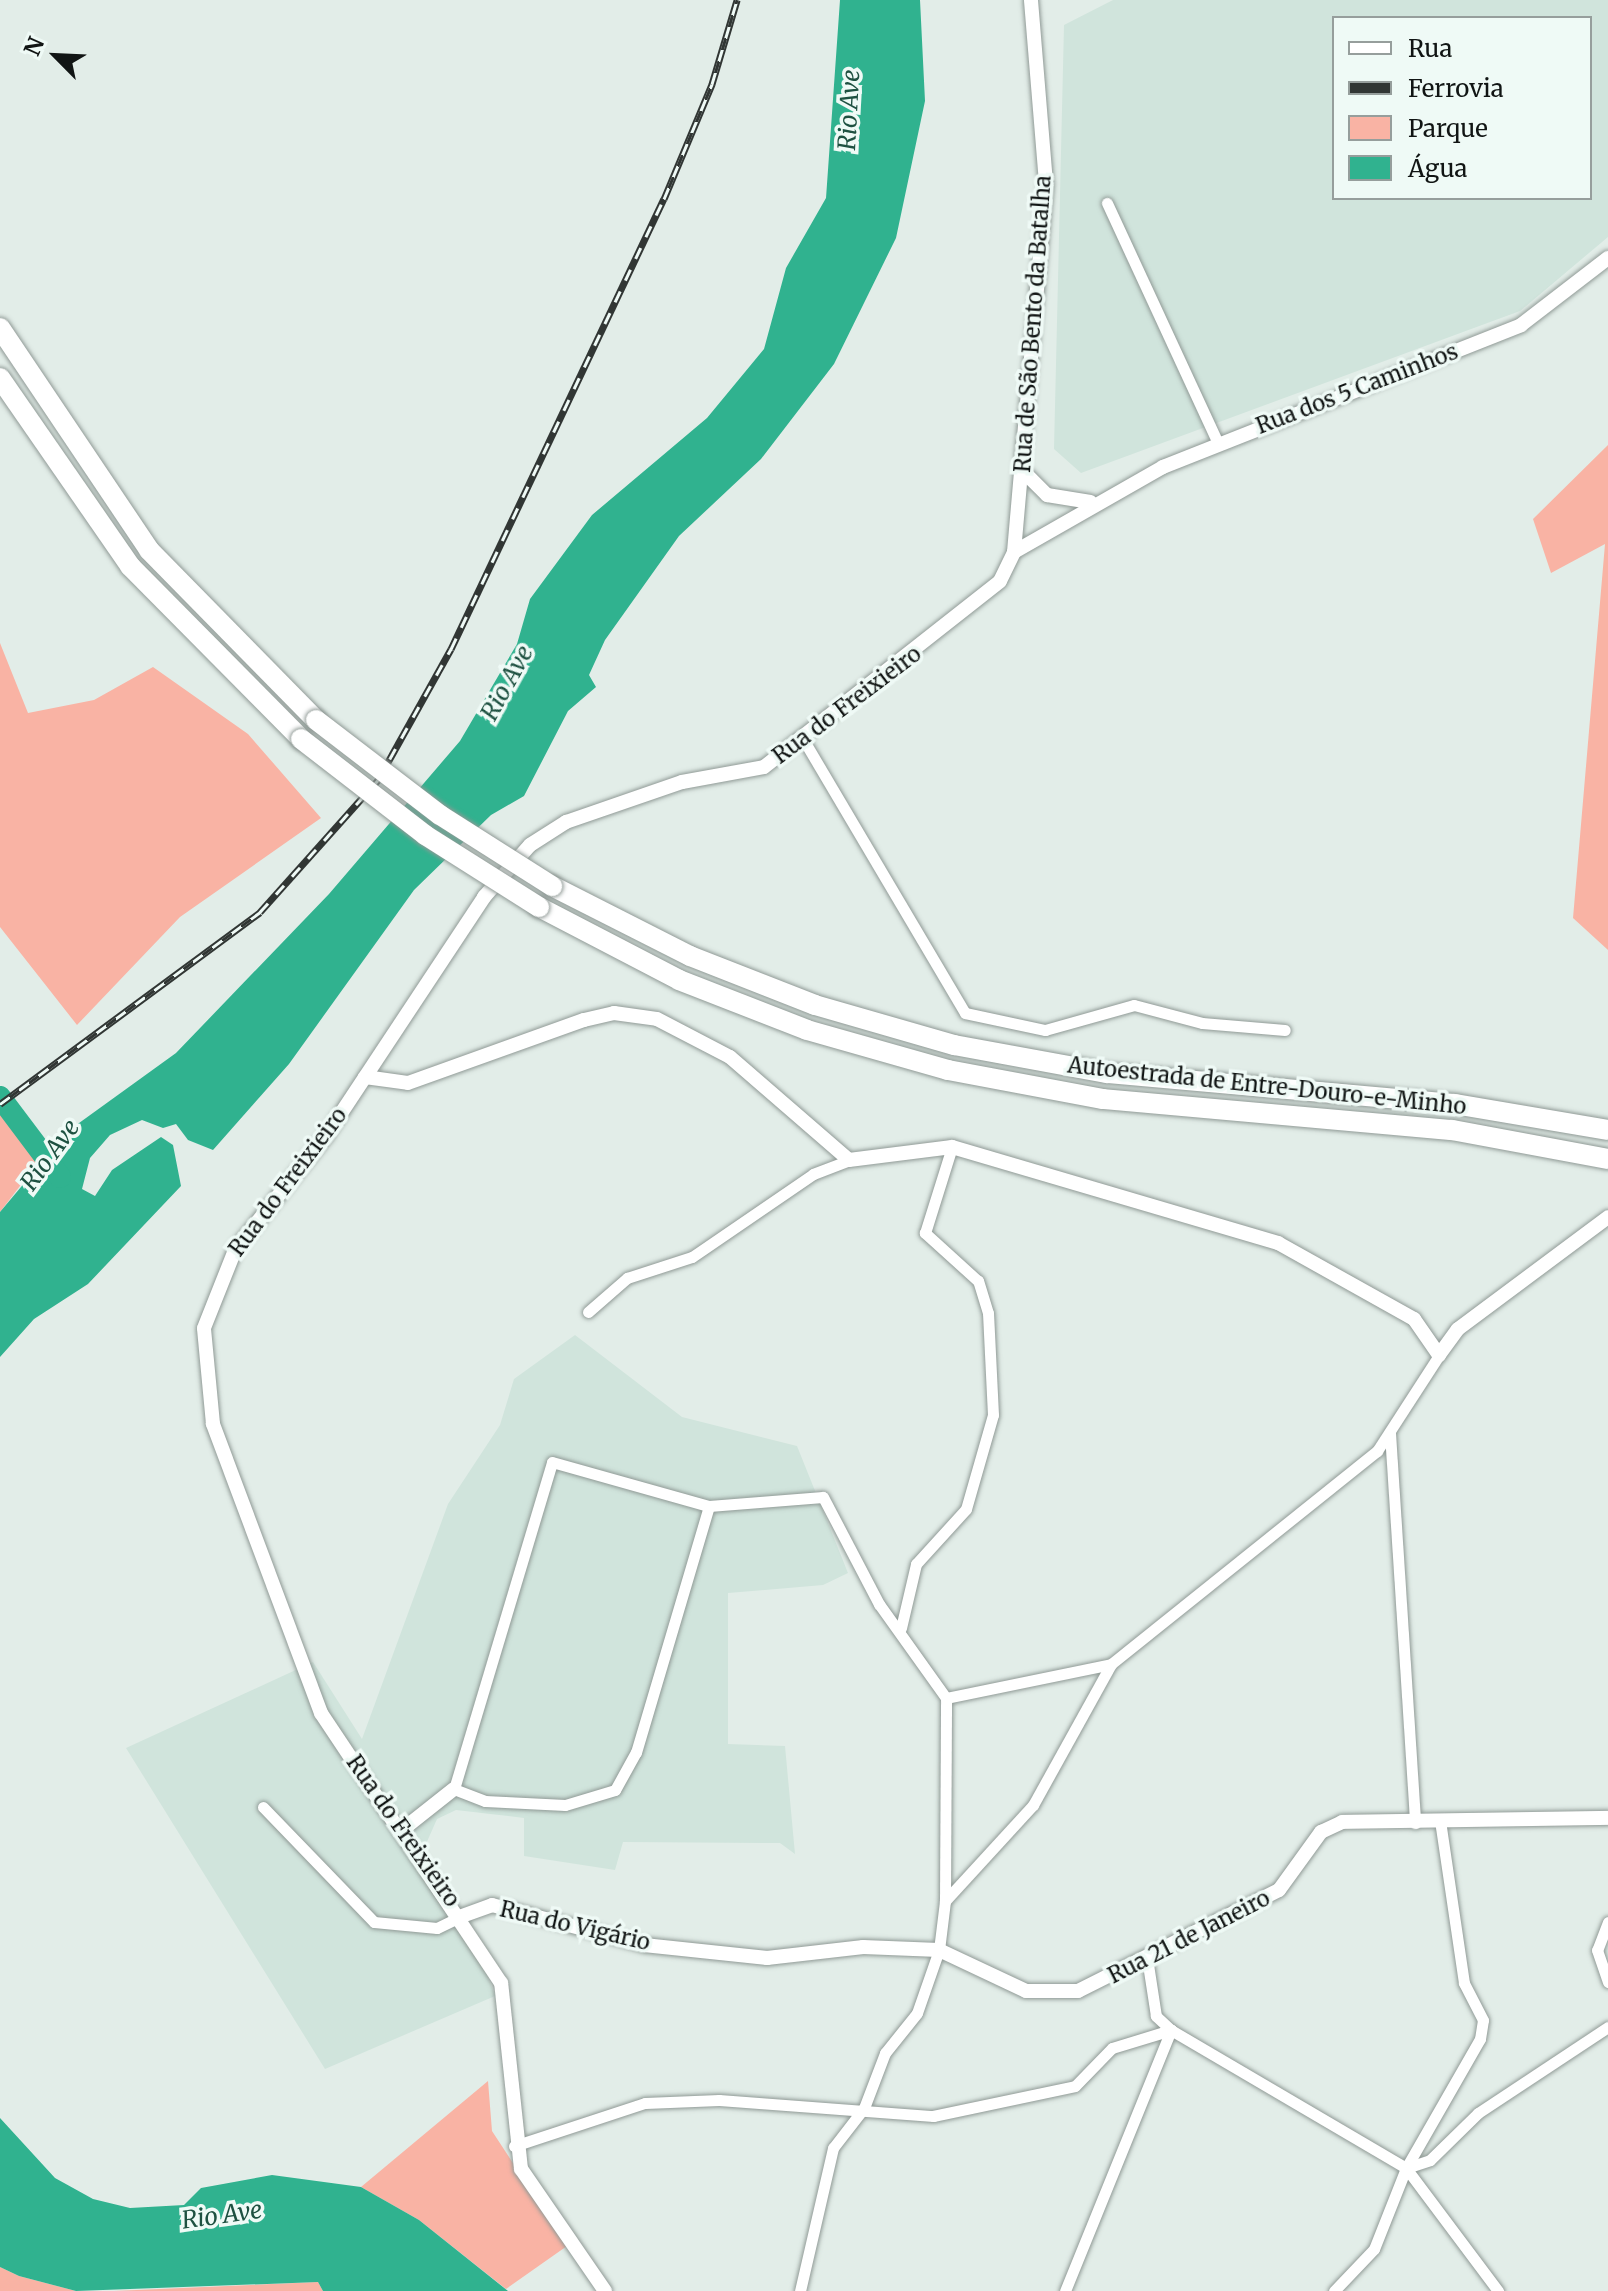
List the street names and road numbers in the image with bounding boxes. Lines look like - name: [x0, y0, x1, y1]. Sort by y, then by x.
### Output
- street label: Rua de São Bento da Batalha: [1009, 175, 1057, 473]
- street label: Rua dos 5 Caminhos: [1252, 338, 1462, 440]
- street label: Rua do Freixieiro: [768, 641, 926, 769]
- street label: Autoestrada de Entre-Douro-e-Minho: [1066, 1052, 1468, 1120]
- street label: Rua do Freixieiro: [224, 1103, 352, 1261]
- street label: Rua do Freixieiro: [341, 1750, 465, 1912]
- street label: Rua 21 de Janeiro: [1104, 1885, 1274, 1989]
- street label: Rua do Vigário: [497, 1896, 653, 1956]

